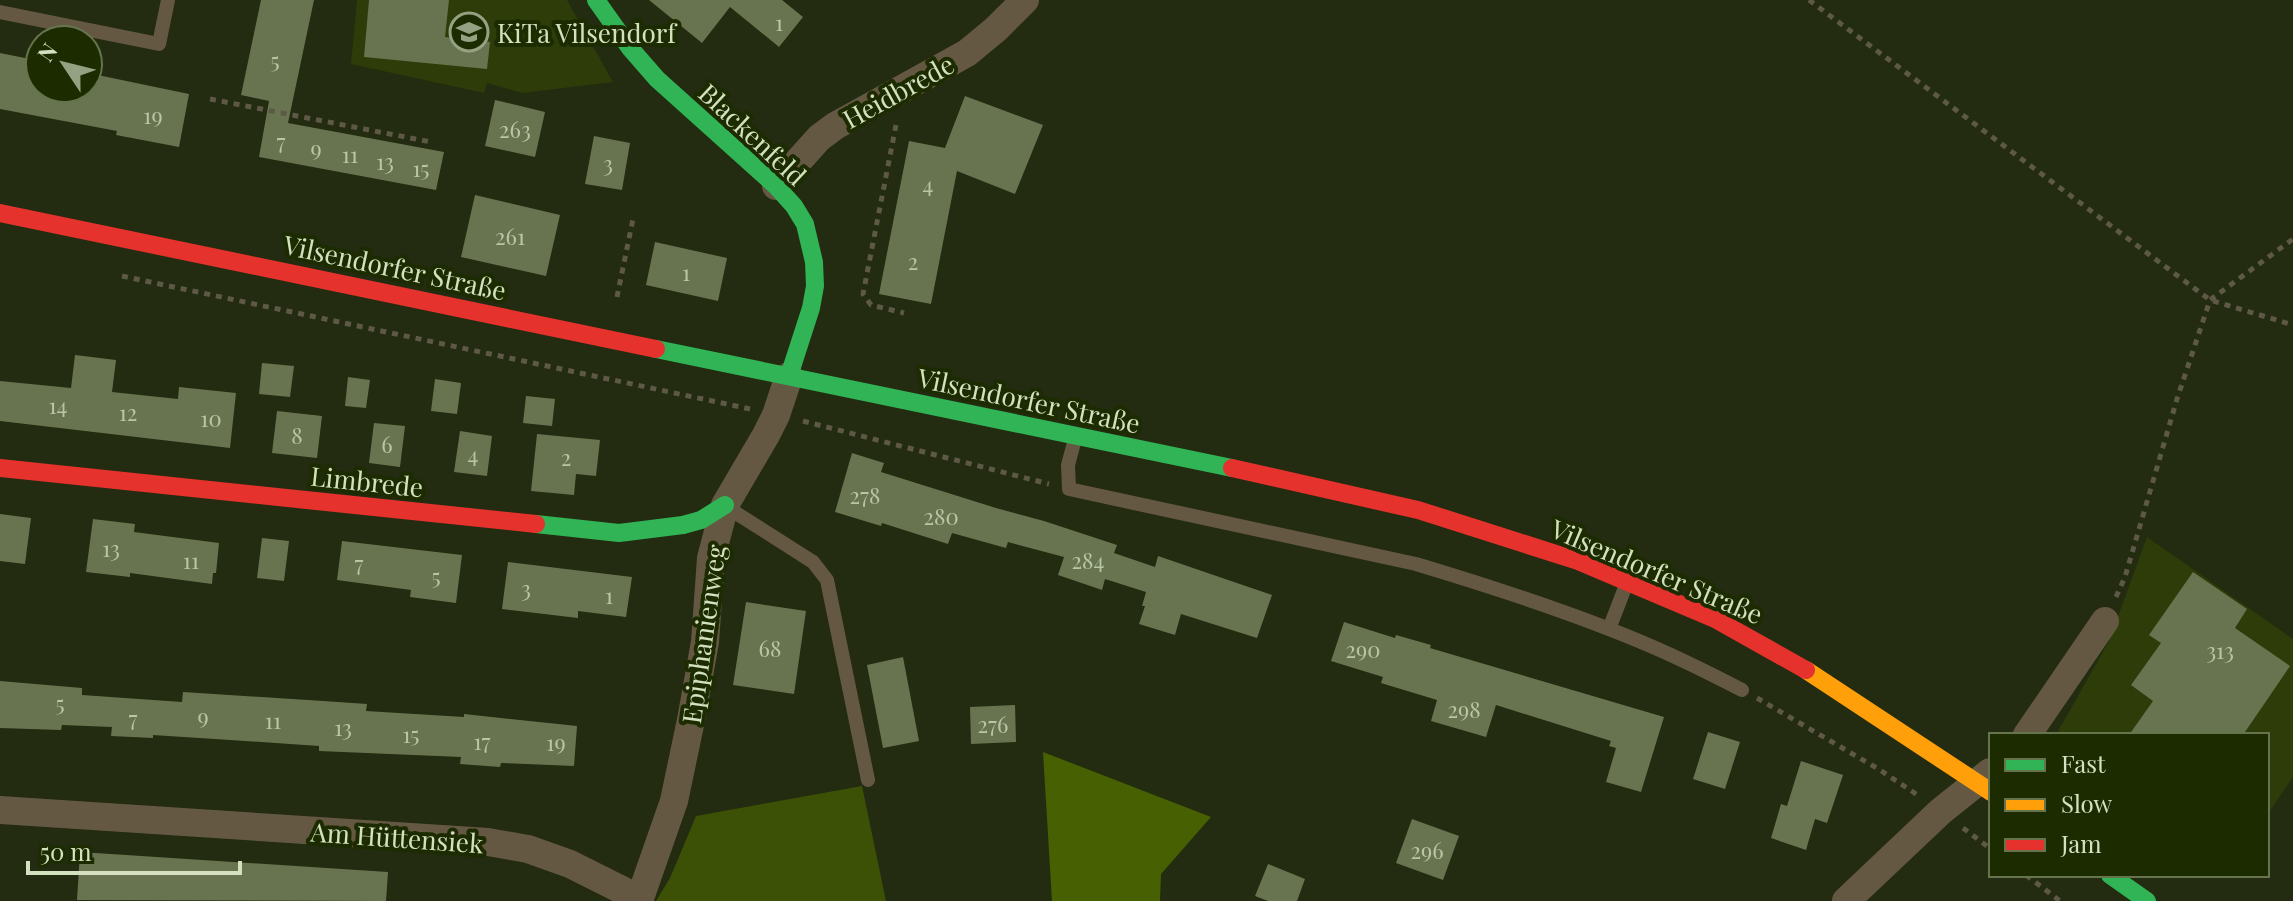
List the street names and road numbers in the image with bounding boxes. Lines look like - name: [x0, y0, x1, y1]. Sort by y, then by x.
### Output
- street label: Heidbrede: [836, 46, 960, 136]
- street label: Blackenfeld: [692, 75, 814, 193]
- street label: Vilsendorfer Straße: [279, 226, 510, 308]
- street label: Vilsendorfer Straße: [913, 359, 1144, 441]
- street label: Limbrede: [309, 458, 425, 504]
- street label: Vilsendorfer Straße: [1545, 510, 1768, 631]
- street label: Epiphanienweg: [673, 542, 733, 726]
- street label: Am Hüttensiek: [308, 813, 485, 861]

